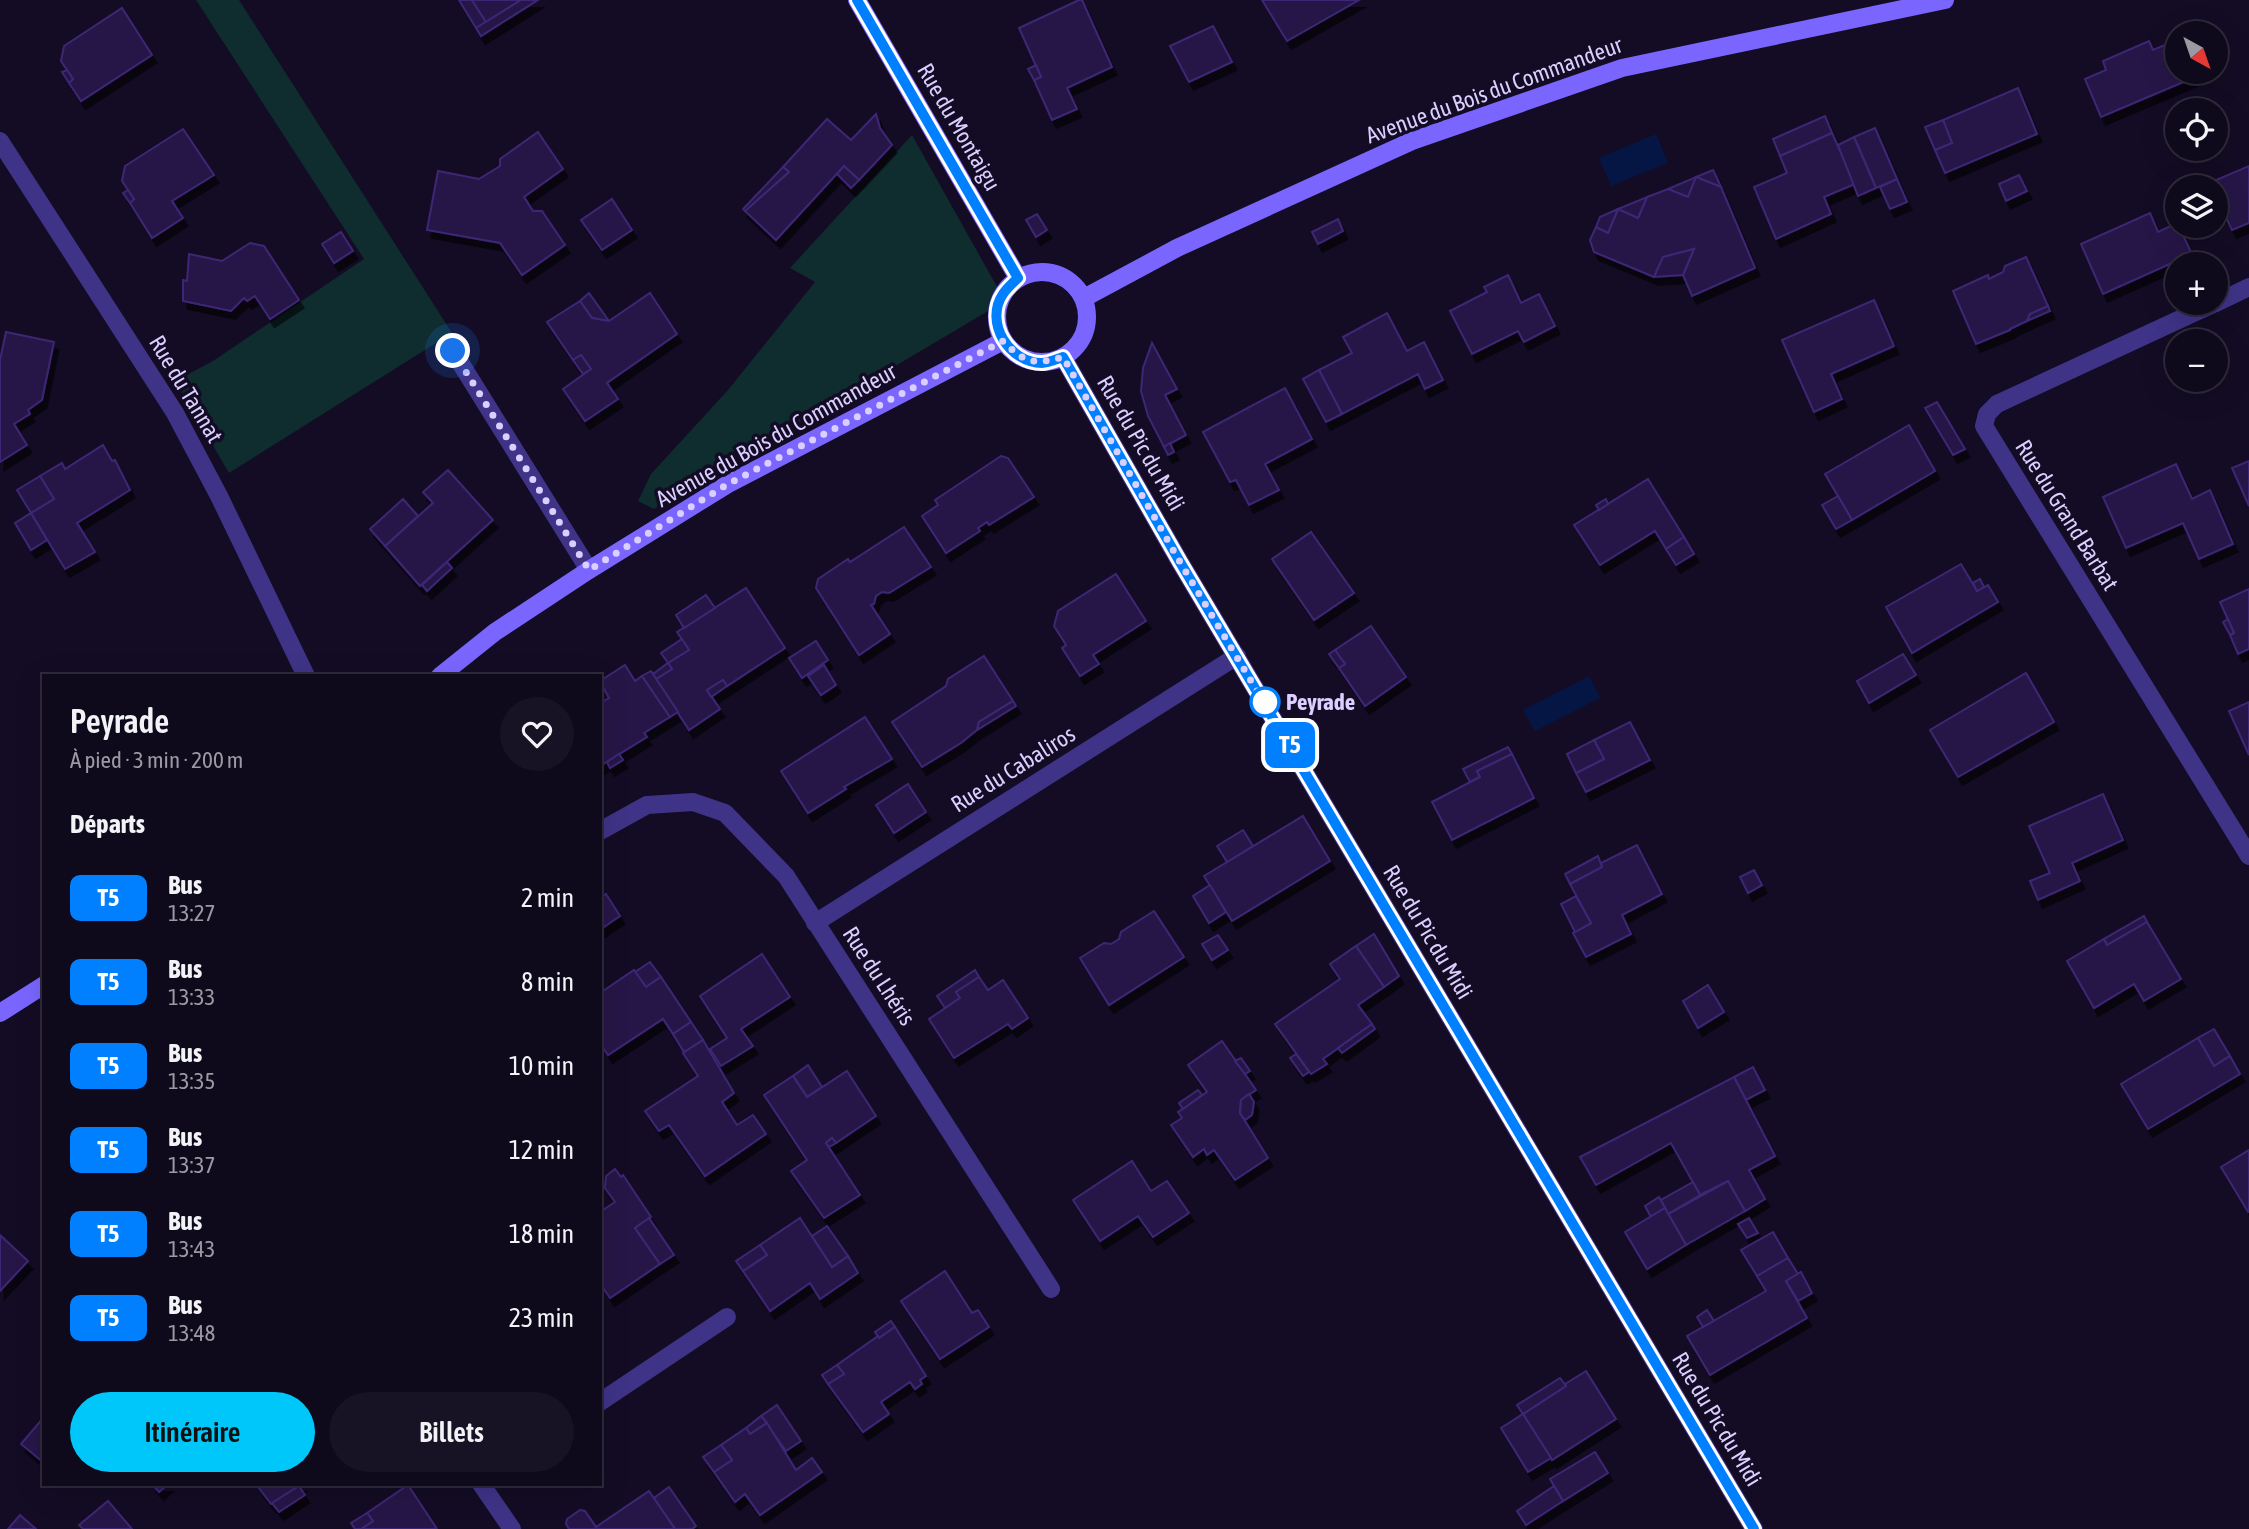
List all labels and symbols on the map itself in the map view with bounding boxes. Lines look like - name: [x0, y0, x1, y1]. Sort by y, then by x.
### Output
- north arrow: [2165, 21, 2228, 84]
- street label: Avenue du Bois du Commandeur: [1362, 31, 1627, 149]
- street label: Rue du Montaigu: [912, 59, 1006, 195]
- street label: Rue du Tannat: [144, 331, 228, 447]
- your location: [435, 333, 470, 368]
- street label: Avenue du Bois du Commandeur: [651, 357, 902, 512]
- street label: Rue du Pic du Midi: [1092, 371, 1190, 515]
- street label: Rue du Grand Barbat: [2010, 435, 2124, 595]
- marker: Peyrade: [1250, 687, 1280, 717]
- place label: Peyrade: [1286, 689, 1355, 715]
- street label: Rue du Cabaliros: [946, 721, 1080, 817]
- line badge: T5: [1258, 722, 1322, 768]
- street label: Rue du Pic du Midi: [1378, 861, 1478, 1003]
- street label: Rue du Lhéris: [838, 922, 920, 1030]
- street label: Rue du Pic du Midi: [1667, 1348, 1767, 1490]

